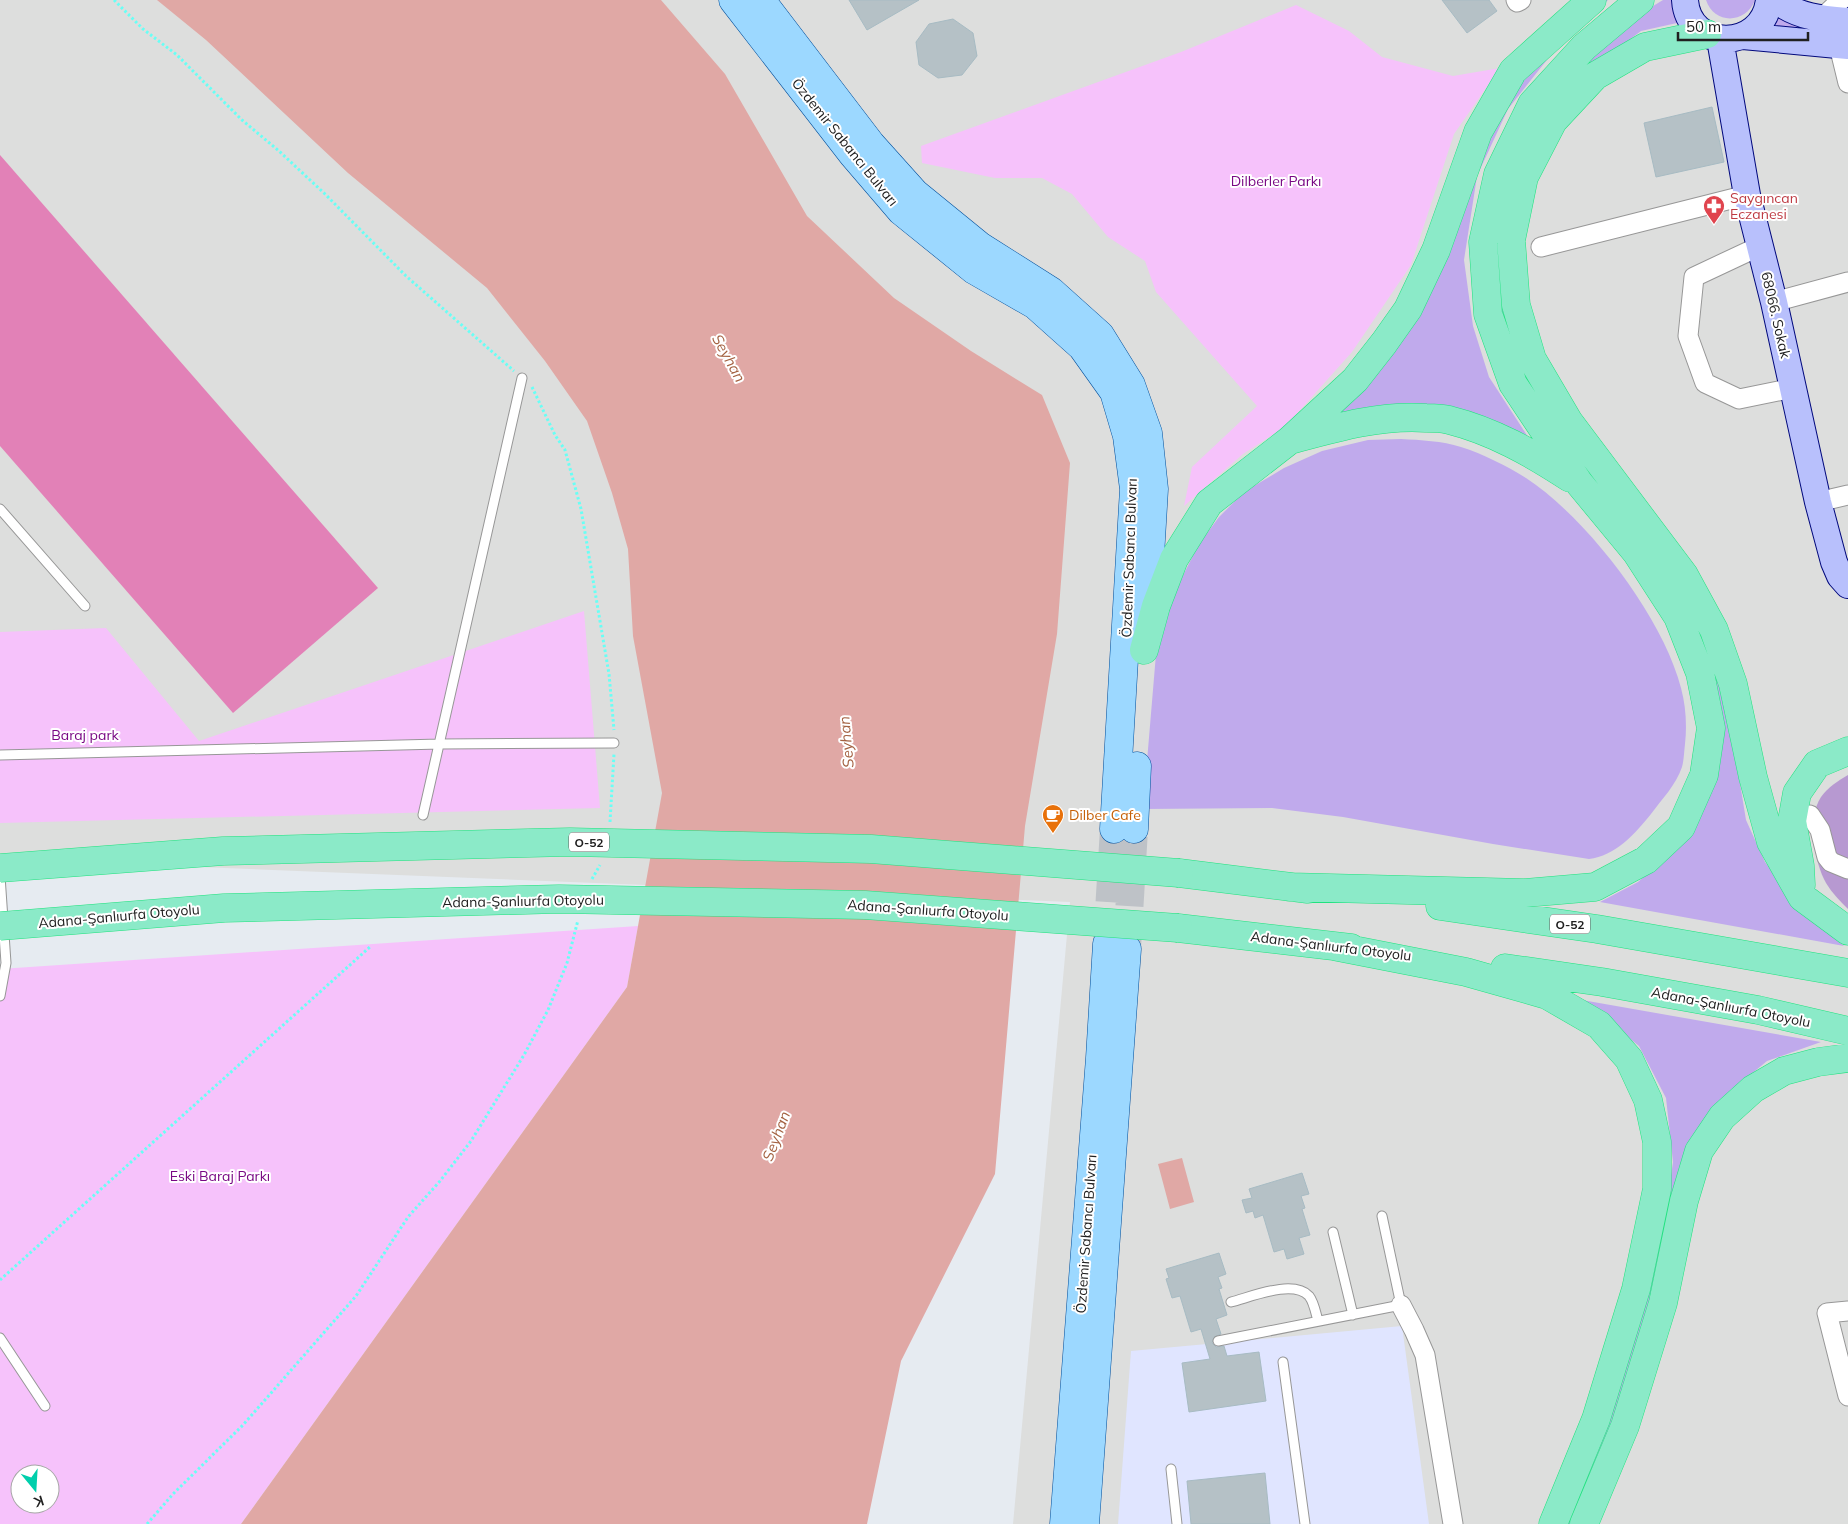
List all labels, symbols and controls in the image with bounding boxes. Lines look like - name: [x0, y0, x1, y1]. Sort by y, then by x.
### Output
- scale bar: [1678, 10, 1808, 42]
- text: 50 m: [1686, 17, 1721, 36]
- street label: Özdemir Sabancı Bulvarı: [788, 74, 902, 210]
- park label: Dilberler Parkı: [1231, 172, 1321, 190]
- place label: Saygıncan Eczanesi: [1730, 189, 1798, 223]
- pharmacy icon: Saygıncan Eczanesi: [1702, 194, 1726, 225]
- street label: 68066. Sokak: [1757, 270, 1795, 361]
- water label: Seyhan: [708, 331, 750, 386]
- street label: Özdemir Sabancı Bulvarı: [1117, 478, 1141, 638]
- water label: Seyhan: [834, 715, 858, 769]
- park label: Baraj park: [51, 726, 119, 744]
- cafe icon: Dilber Cafe: [1041, 803, 1065, 834]
- place label: Dilber Cafe: [1069, 806, 1141, 824]
- road number: O-52: [569, 832, 609, 852]
- street label: Adana-Şanlıurfa Otoyolu: [442, 891, 604, 911]
- street label: Adana-Şanlıurfa Otoyolu: [847, 895, 1009, 925]
- street label: Adana-Şanlıurfa Otoyolu: [38, 900, 200, 932]
- road number: O-52: [1550, 914, 1590, 934]
- street label: Adana-Şanlıurfa Otoyolu: [1250, 927, 1412, 965]
- street label: Adana-Şanlıurfa Otoyolu: [1650, 983, 1812, 1031]
- water label: Seyhan: [758, 1108, 794, 1164]
- street label: Özdemir Sabancı Bulvarı: [1071, 1154, 1101, 1314]
- park label: Eski Baraj Parkı: [170, 1167, 270, 1185]
- north arrow: [10, 1464, 60, 1514]
- text: K: [31, 1491, 46, 1512]

